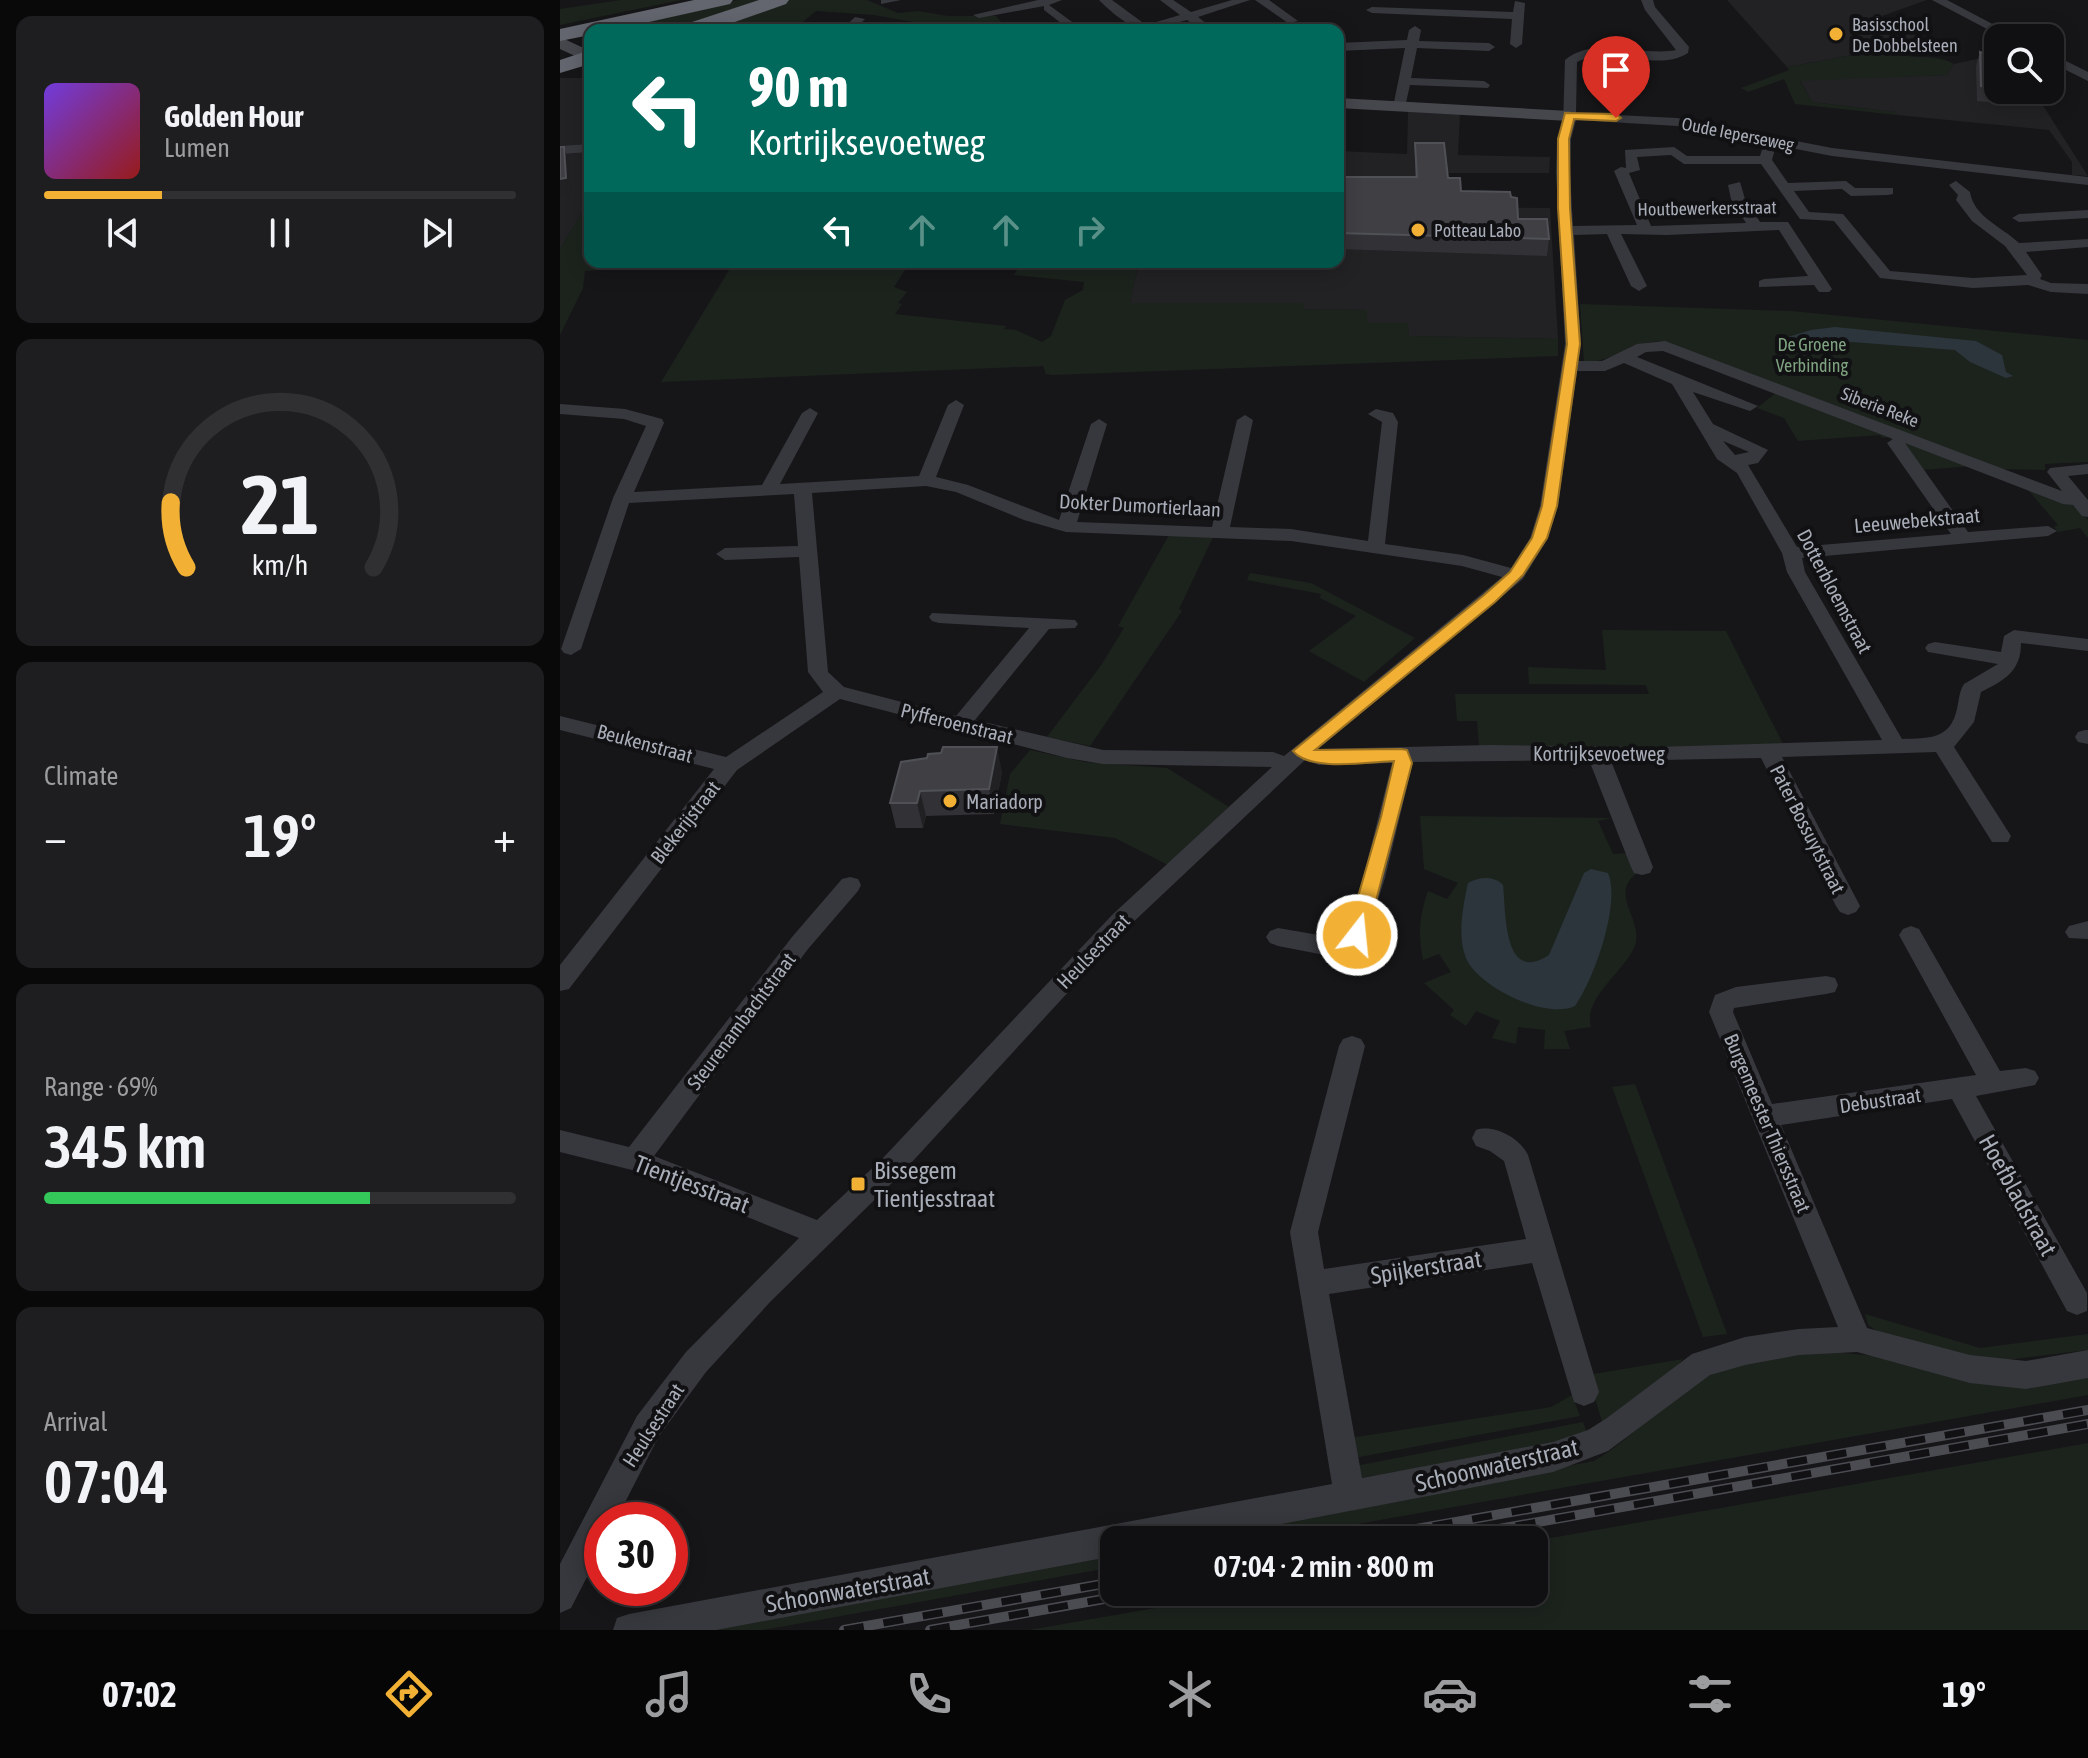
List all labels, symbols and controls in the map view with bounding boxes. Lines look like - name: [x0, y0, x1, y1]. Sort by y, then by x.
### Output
- place label: Basisschool De Dobbelsteen: [1852, 14, 1958, 56]
- map controls: [1984, 24, 2064, 104]
- button: search: [1984, 24, 2064, 104]
- marker: Basisschool De Dobbelsteen: [1827, 25, 1845, 43]
- pin: [1582, 36, 1650, 118]
- icon: arrive: [1594, 48, 1638, 92]
- text: 90 m: [748, 55, 849, 119]
- icon: left: [616, 56, 720, 160]
- text: Golden Hour: [164, 99, 303, 133]
- street label: Oude Ieperseweg: [1680, 113, 1796, 155]
- text: Kortrijksevoetweg: [748, 121, 985, 163]
- text: Lumen: [164, 133, 230, 163]
- street label: Houtbewerkersstraat: [1637, 196, 1777, 220]
- icon: left: [816, 208, 860, 252]
- icon: ahead: [900, 208, 944, 252]
- icon: ahead: [984, 208, 1028, 252]
- icon: right: [1068, 208, 1112, 252]
- icon: previous: [101, 211, 145, 255]
- icon: pause: [258, 211, 302, 255]
- icon: next: [415, 211, 459, 255]
- place label: Potteau Labo: [1434, 220, 1521, 241]
- marker: Potteau Labo: [1409, 221, 1427, 239]
- park label: De Groene Verbinding: [1776, 334, 1848, 376]
- street label: Siberie Reke: [1838, 383, 1922, 431]
- text: 21: [241, 456, 319, 552]
- street label: Dokter Dumortierlaan: [1059, 489, 1221, 521]
- street label: Leeuwebekstraat: [1853, 503, 1981, 537]
- street label: Dotterbloemstraat: [1793, 525, 1877, 657]
- text: km/h: [252, 548, 308, 581]
- street label: Pyfferoenstraat: [899, 698, 1016, 748]
- street label: Beukenstraat: [595, 719, 696, 767]
- street label: Kortrijksevoetweg: [1533, 742, 1665, 765]
- text: Climate: [44, 761, 118, 791]
- street label: Pater Bossuytstraat: [1766, 761, 1850, 897]
- street label: Blekerijstraat: [645, 776, 725, 868]
- place label: Mariadorp: [966, 790, 1043, 813]
- marker: Mariadorp: [941, 792, 959, 810]
- text: 19°: [244, 801, 316, 870]
- text: −: [44, 811, 67, 861]
- text: +: [493, 811, 516, 861]
- position arrow: [1315, 893, 1399, 977]
- street label: Heulsestraat: [1052, 909, 1134, 993]
- street label: Steurenambachtstraat: [682, 948, 800, 1094]
- street label: Burgemeester Thiersstraat: [1720, 1030, 1816, 1216]
- text: Range · 69%: [44, 1072, 157, 1102]
- street label: Debustraat: [1838, 1083, 1922, 1117]
- text: 345 km: [44, 1112, 206, 1181]
- street label: Hoefbladstraat: [1974, 1130, 2062, 1260]
- street label: Tientjesstraat: [631, 1150, 753, 1218]
- place label: Bissegem Tientjesstraat: [874, 1157, 995, 1212]
- marker: Bissegem Tientjesstraat: [849, 1175, 867, 1193]
- street label: Spijkerstraat: [1369, 1245, 1483, 1289]
- street label: Heulsestraat: [618, 1379, 689, 1471]
- text: Arrival: [44, 1407, 108, 1437]
- street label: Schoonwaterstraat: [1413, 1433, 1581, 1497]
- text: 07:04: [44, 1447, 169, 1516]
- speed limit sign: 30: [584, 1502, 688, 1606]
- text: 07:04 · 2 min · 800 m: [1214, 1549, 1434, 1583]
- street label: Schoonwaterstraat: [764, 1562, 932, 1618]
- icon: directions: [381, 1666, 437, 1722]
- icon: music: [641, 1666, 697, 1722]
- icon: phone: [901, 1666, 957, 1722]
- icon: climate: [1162, 1666, 1218, 1722]
- icon: car: [1422, 1666, 1478, 1722]
- icon: filters: [1682, 1666, 1738, 1722]
- text: 07:02: [102, 1673, 177, 1715]
- text: 19°: [1942, 1673, 1986, 1715]

